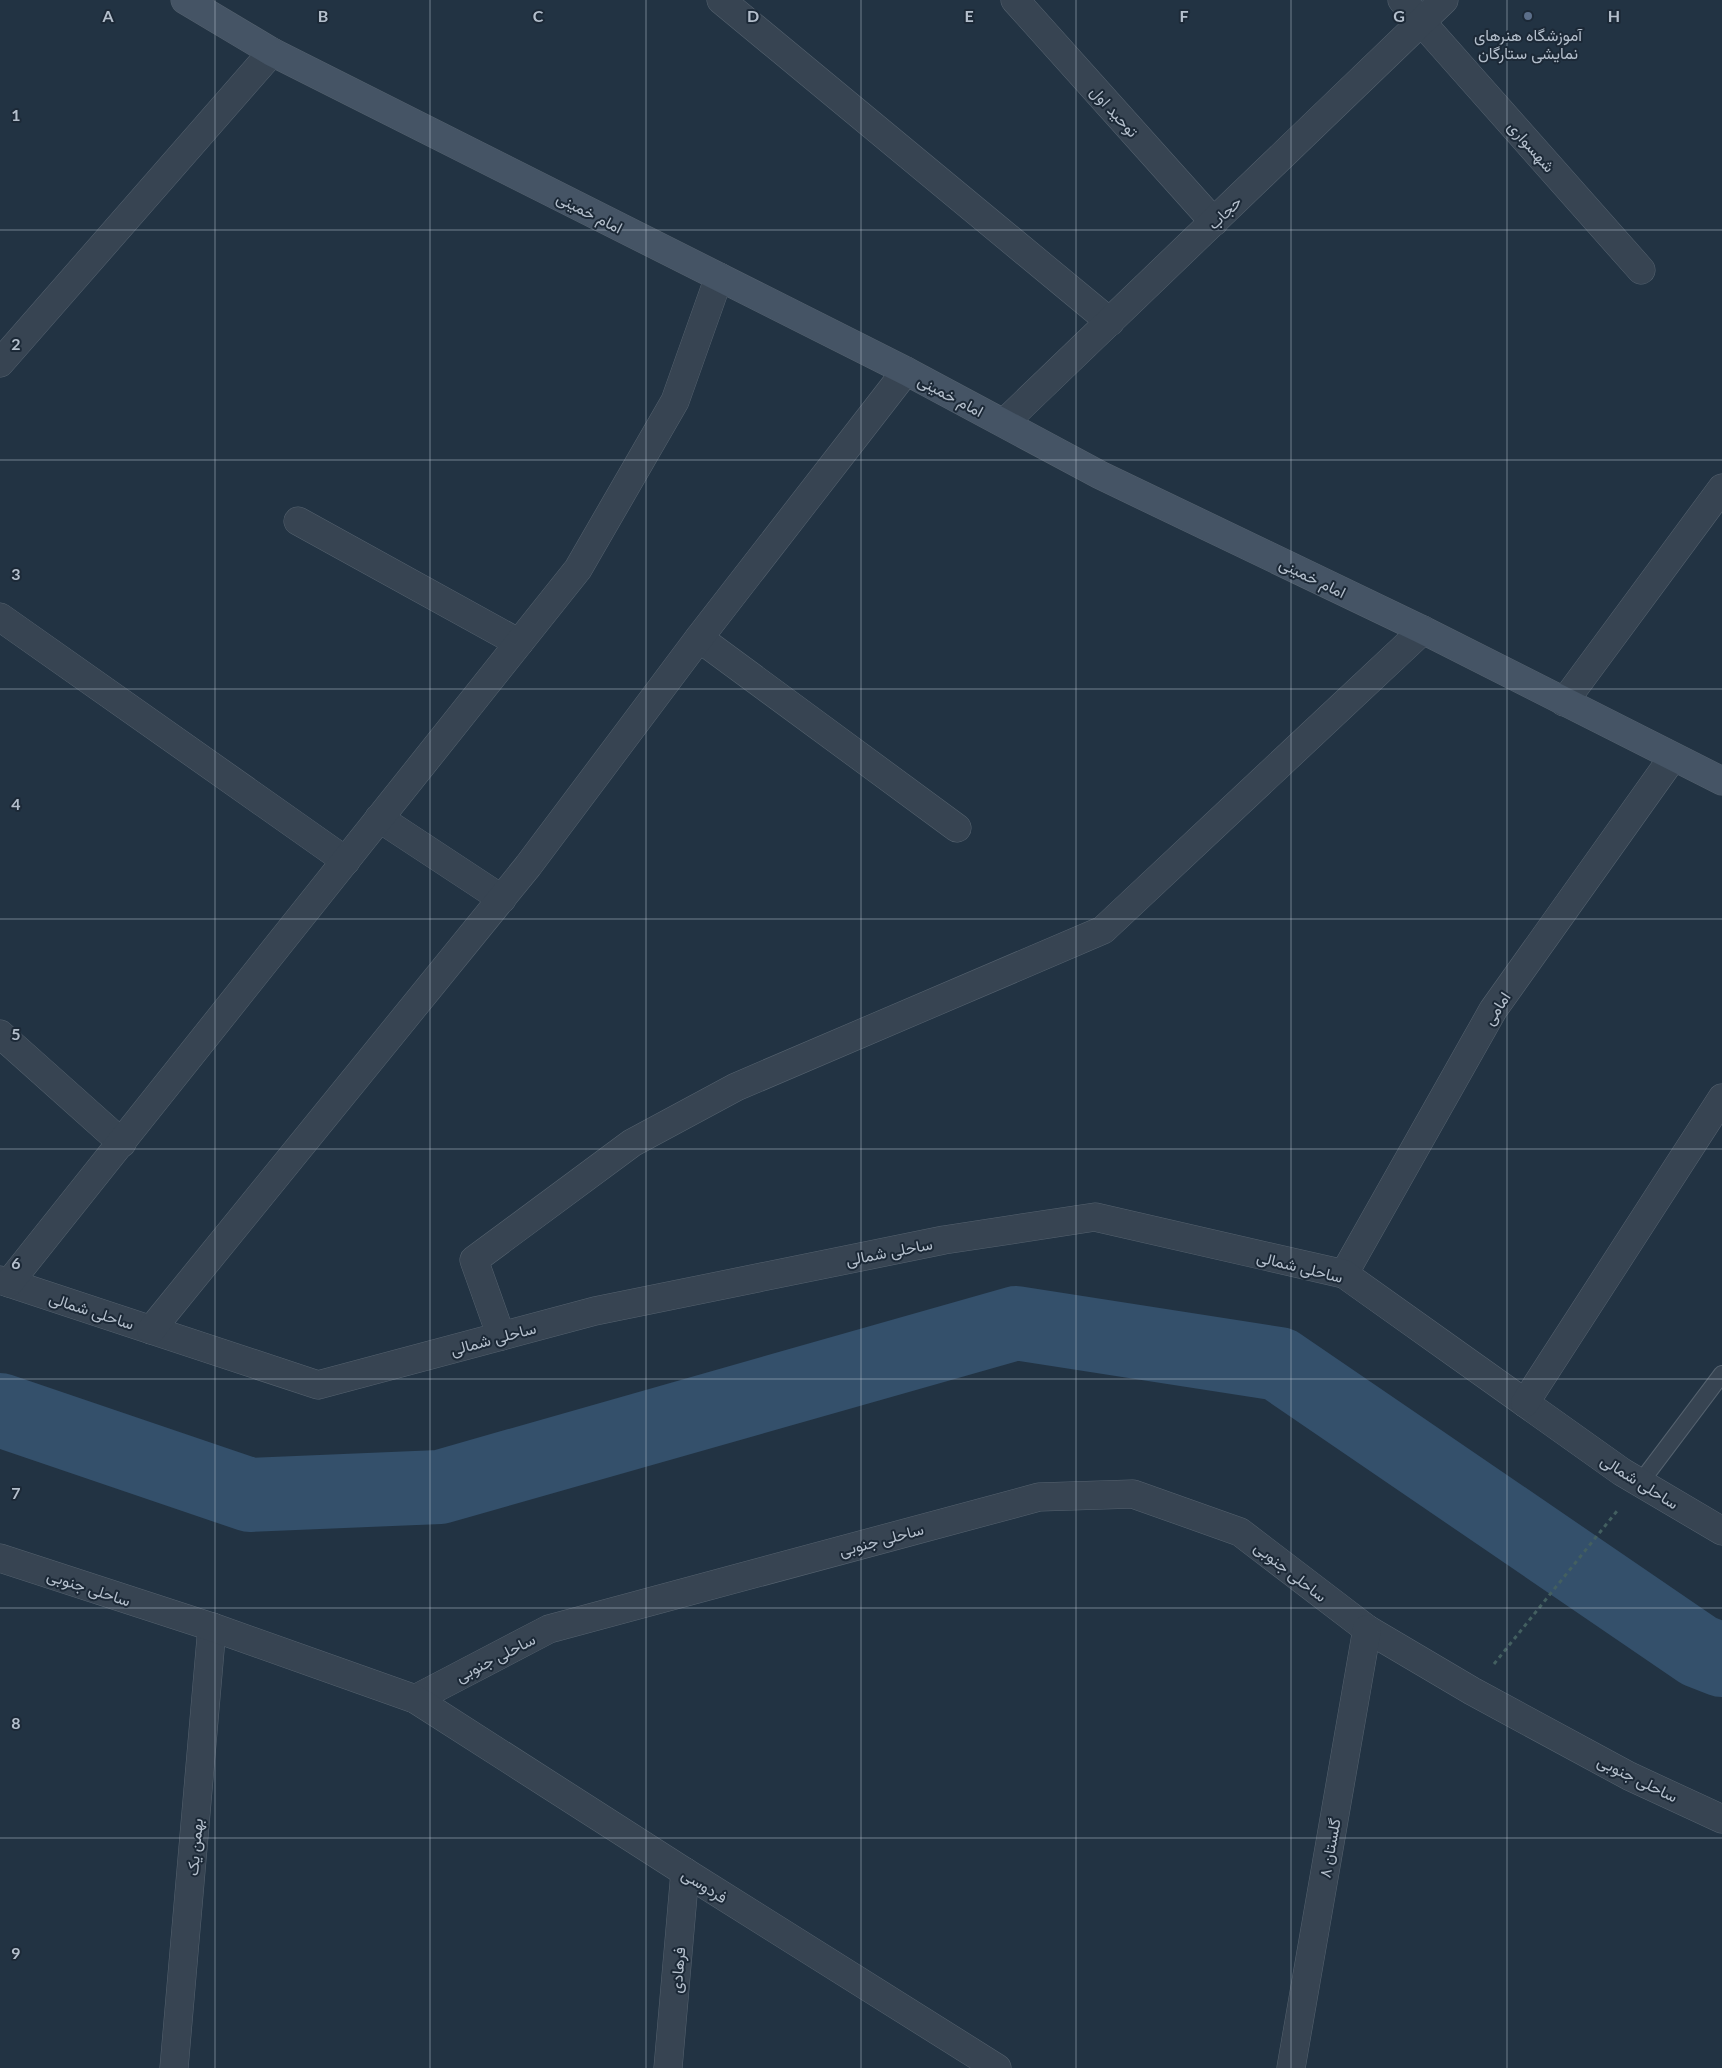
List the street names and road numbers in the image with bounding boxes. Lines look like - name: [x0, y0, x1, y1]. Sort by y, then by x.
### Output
- street label: توحید اول: [1086, 82, 1143, 142]
- street label: شهسواری: [1503, 116, 1559, 177]
- street label: امام خمینی: [553, 187, 626, 238]
- street label: حجاب: [1203, 191, 1246, 233]
- street label: امام خمینی: [914, 370, 987, 422]
- street label: امام خمینی: [1276, 553, 1349, 603]
- street label: امامی: [1478, 988, 1515, 1029]
- street label: ساحلی شمالی: [844, 1233, 934, 1271]
- street label: ساحلی شمالی: [1254, 1246, 1345, 1288]
- street label: ساحلی شمالی: [47, 1287, 137, 1335]
- street label: ساحلی شمالی: [448, 1317, 539, 1361]
- street label: ساحلی شمالی: [1597, 1450, 1682, 1514]
- street label: ساحلی جنوبی: [837, 1519, 926, 1561]
- street label: ساحلی جنوبی: [1250, 1537, 1331, 1607]
- street label: ساحلی جنوبی: [44, 1565, 133, 1611]
- street label: ساحلی جنوبی: [452, 1629, 539, 1687]
- street label: ساحلی جنوبی: [1594, 1750, 1681, 1807]
- street label: گلستان ۸: [1314, 1817, 1345, 1880]
- street label: بهمن یک: [182, 1818, 208, 1877]
- street label: فردوسی: [678, 1864, 731, 1908]
- street label: فرهادی: [666, 1946, 690, 1994]

